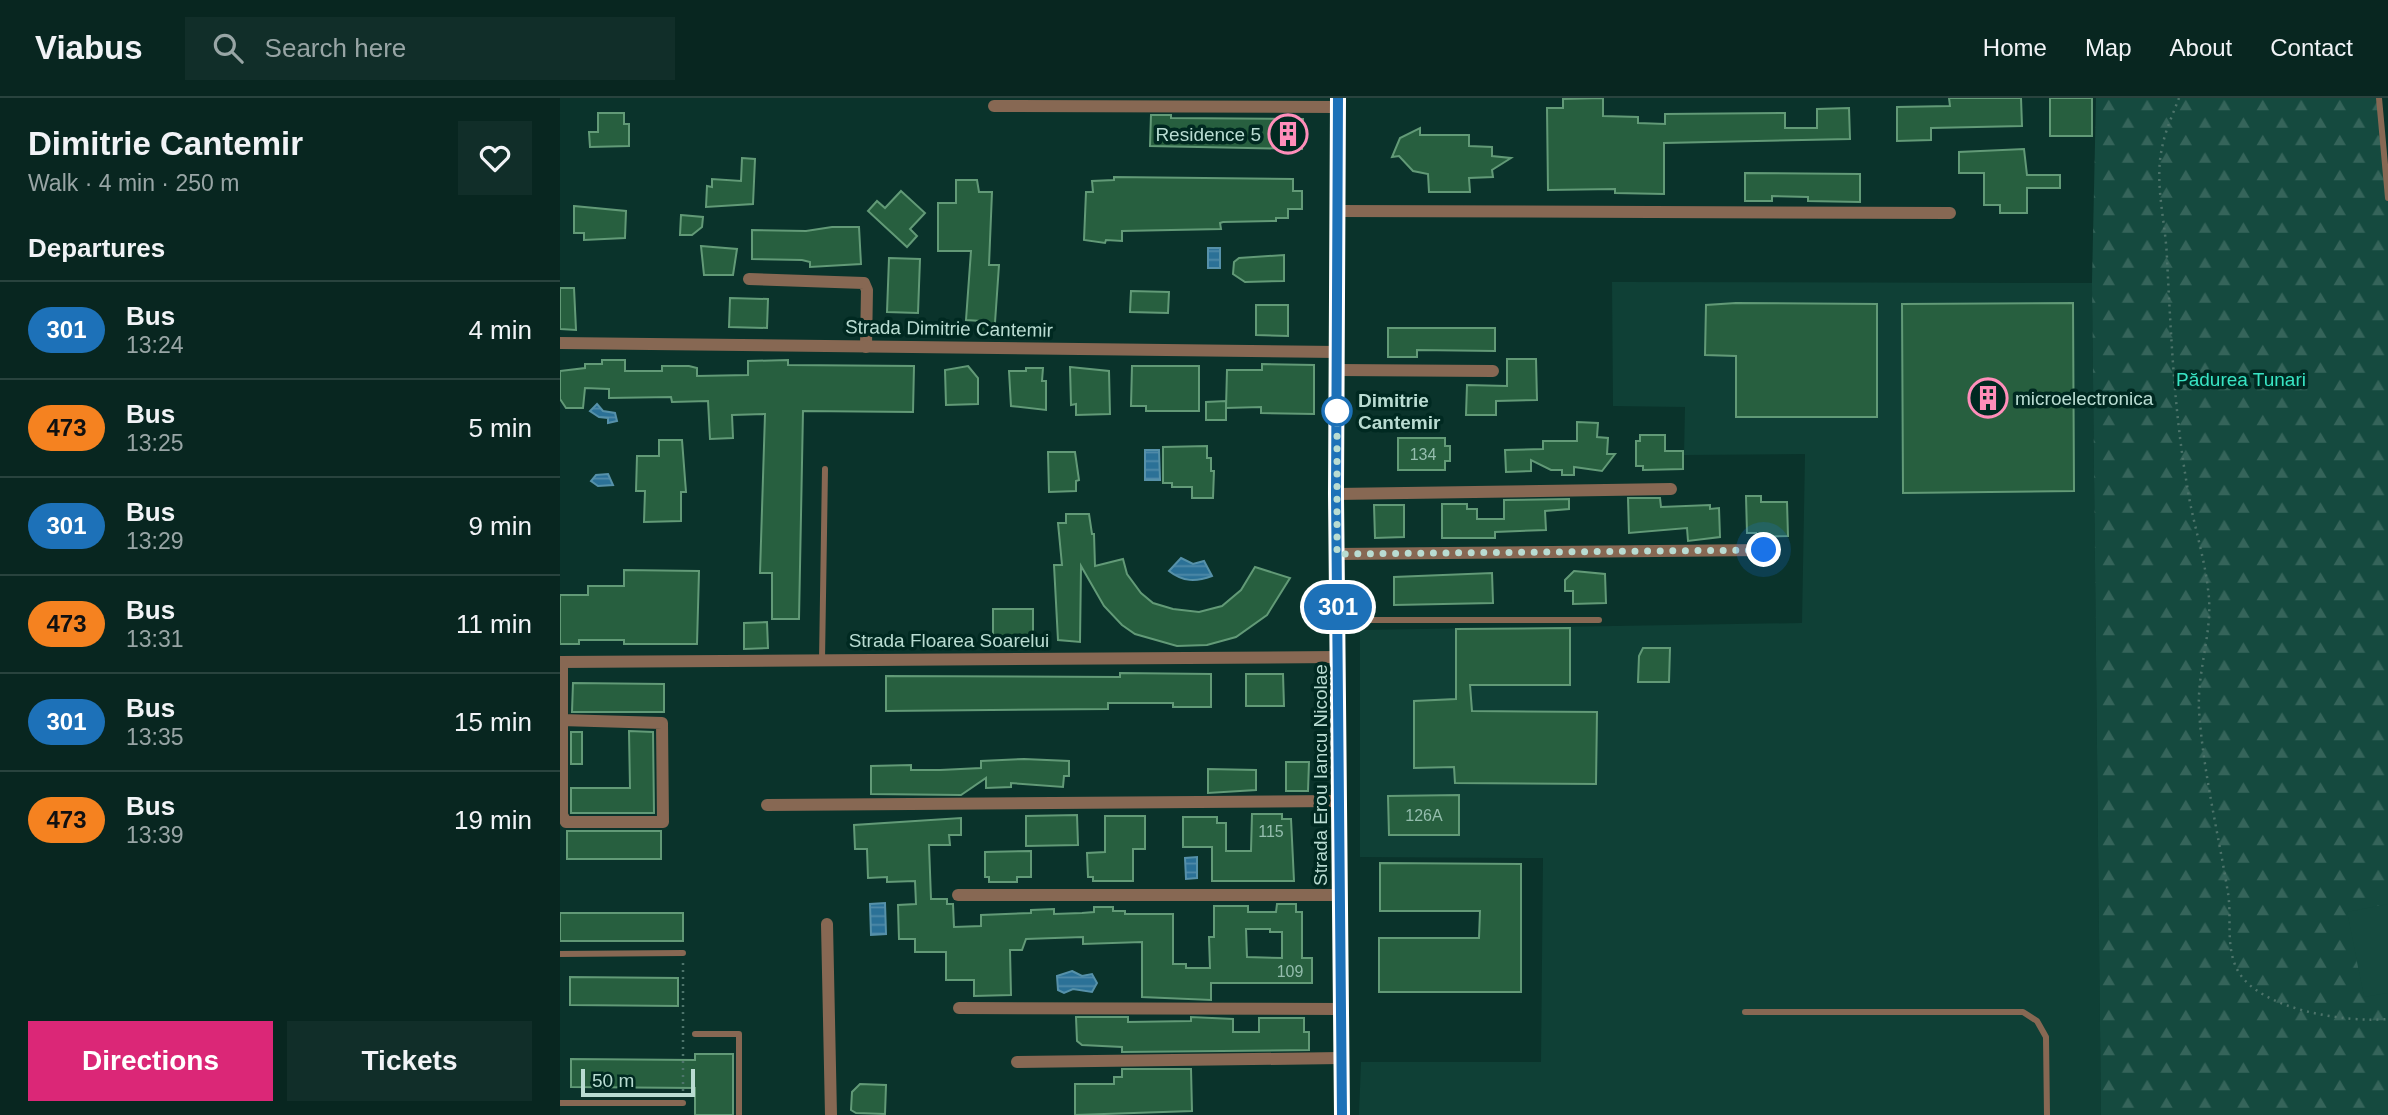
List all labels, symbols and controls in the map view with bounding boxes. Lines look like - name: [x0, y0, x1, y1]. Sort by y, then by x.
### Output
- search box: [185, 17, 675, 80]
- text: Viabus: [35, 29, 143, 66]
- icon: search: [209, 29, 247, 67]
- text: Search here: [265, 33, 406, 63]
- text: Home: [1983, 34, 2047, 61]
- text: Map: [2085, 34, 2132, 61]
- text: About: [2170, 34, 2232, 61]
- text: Contact: [2270, 34, 2353, 61]
- building icon: Residence 5: [1267, 113, 1309, 155]
- button: heart: [458, 121, 532, 195]
- place label: Residence 5: [1155, 124, 1261, 145]
- text: Dimitrie Cantemir: [28, 125, 303, 162]
- text: Walk · 4 min · 250 m: [28, 170, 239, 196]
- text: Departures: [28, 233, 165, 263]
- text: Bus: [126, 301, 175, 331]
- text: 4 min: [468, 315, 532, 345]
- text: 301: [46, 316, 87, 343]
- street label: Strada Dimitrie Cantemir: [845, 316, 1054, 341]
- text: 13:24: [126, 332, 184, 358]
- park label: Pădurea Tunari: [2176, 369, 2306, 390]
- building icon: microelectronica: [1967, 377, 2009, 419]
- place label: microelectronica: [2015, 388, 2154, 409]
- place label: Dimitrie Cantemir: [1358, 390, 1441, 433]
- marker: Dimitrie Cantemir: [1322, 396, 1352, 426]
- text: Bus: [126, 399, 175, 429]
- text: 5 min: [468, 413, 532, 443]
- text: 473: [46, 414, 87, 441]
- text: 13:25: [126, 430, 184, 456]
- house number: 134: [1410, 446, 1436, 463]
- text: Bus: [126, 497, 175, 527]
- text: 9 min: [468, 511, 532, 541]
- text: 301: [46, 512, 87, 539]
- text: 13:29: [126, 528, 184, 554]
- your location: [1746, 532, 1781, 567]
- line badge: 301: [1298, 584, 1378, 630]
- text: 301: [1318, 593, 1358, 620]
- text: Bus: [126, 595, 175, 625]
- text: 11 min: [456, 609, 532, 639]
- text: 473: [46, 610, 87, 637]
- text: 13:31: [126, 626, 184, 652]
- street label: Strada Floarea Soarelui: [849, 630, 1049, 651]
- street label: Strada Erou Iancu Nicolae: [1310, 664, 1331, 886]
- text: Bus: [126, 693, 175, 723]
- text: 15 min: [454, 707, 532, 737]
- text: 301: [46, 708, 87, 735]
- text: 13:35: [126, 724, 184, 750]
- text: Bus: [126, 791, 175, 821]
- text: 19 min: [454, 805, 532, 835]
- text: 473: [46, 806, 87, 833]
- house number: 126A: [1405, 807, 1443, 824]
- text: 13:39: [126, 822, 184, 848]
- house number: 115: [1258, 823, 1284, 840]
- house number: 109: [1277, 963, 1303, 980]
- button: Directions: [28, 1021, 273, 1101]
- button: Tickets: [287, 1021, 532, 1101]
- scale bar: [581, 1066, 695, 1098]
- text: 50 m: [592, 1070, 634, 1091]

